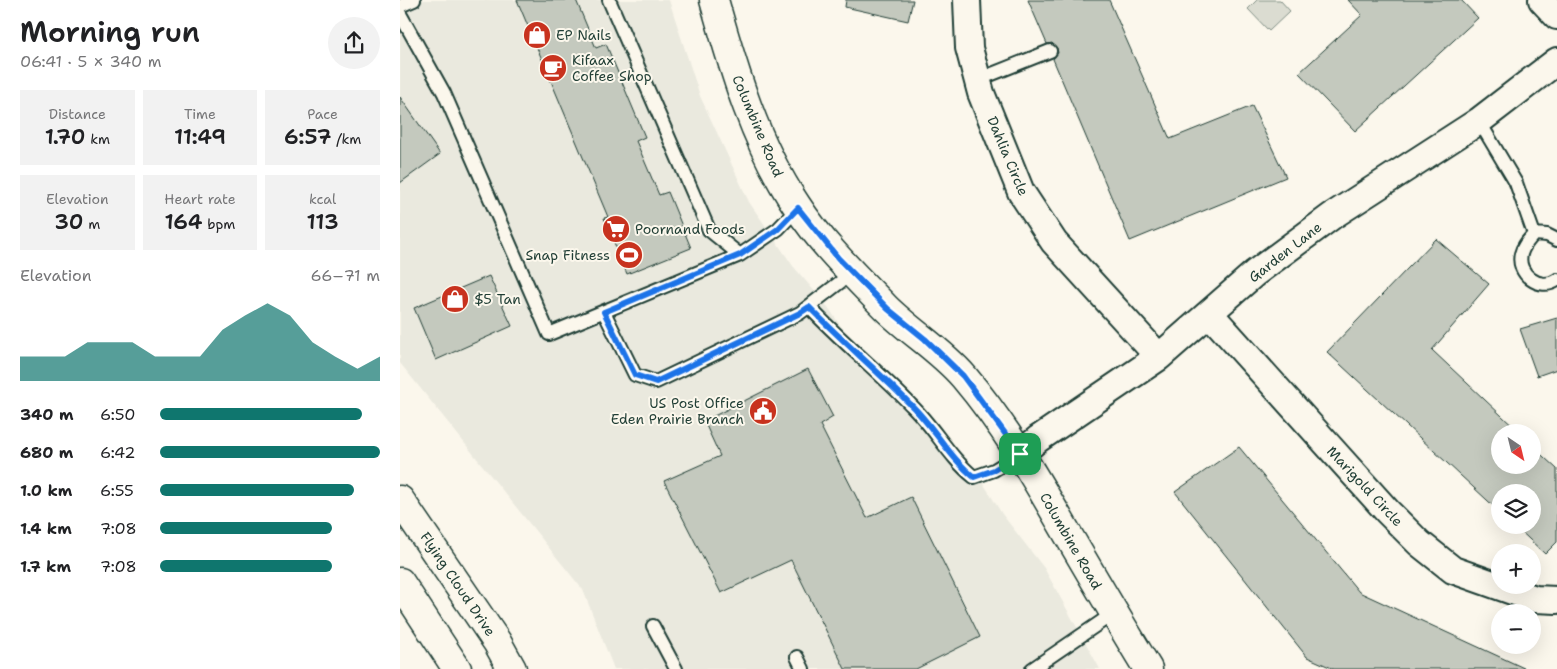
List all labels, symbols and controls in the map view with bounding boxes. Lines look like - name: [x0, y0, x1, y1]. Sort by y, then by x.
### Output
- text: Morning run: [20, 13, 200, 51]
- button: share: [328, 17, 380, 69]
- shop icon: EP Nails: [522, 20, 552, 50]
- place label: EP Nails: [556, 26, 612, 44]
- text: 06:41 · 5 × 340 m: [20, 51, 162, 72]
- place label: Kifaax Coffee Shop: [572, 51, 652, 85]
- cafe icon: Kifaax Coffee Shop: [538, 53, 568, 83]
- street label: Columbine Road: [728, 72, 788, 180]
- text: Distance: [49, 105, 106, 123]
- text: Time: [184, 105, 216, 123]
- text: Pace: [307, 105, 338, 123]
- street label: Dahlia Circle: [983, 114, 1033, 198]
- text: 1.70: [45, 123, 85, 151]
- text: 11:49: [174, 123, 226, 151]
- text: 6:57: [284, 123, 332, 151]
- text: km: [85, 130, 110, 148]
- text: /km: [332, 130, 361, 148]
- text: Elevation: [46, 190, 109, 208]
- text: Heart rate: [164, 190, 236, 208]
- text: kcal: [309, 190, 336, 208]
- text: 30: [54, 208, 84, 236]
- text: 164: [165, 208, 202, 236]
- text: 113: [307, 208, 339, 236]
- supermarket icon: Poornand Foods: [601, 214, 631, 244]
- text: m: [84, 215, 100, 233]
- text: bpm: [202, 215, 235, 233]
- street label: Garden Lane: [1245, 218, 1325, 286]
- place label: Poornand Foods: [635, 220, 745, 238]
- sports icon: Snap Fitness: [614, 240, 644, 270]
- place label: Snap Fitness: [525, 246, 610, 264]
- text: Elevation: [20, 265, 92, 286]
- text: 66–71 m: [311, 265, 380, 286]
- shop icon: $5 Tan: [440, 284, 470, 314]
- place label: $5 Tan: [474, 290, 521, 308]
- place label: US Post Office Eden Prairie Branch: [611, 394, 744, 428]
- public building icon: US Post Office Eden Prairie Branch: [748, 396, 778, 426]
- text: 340 m: [20, 404, 74, 425]
- text: 6:50: [100, 404, 136, 425]
- north arrow: [1491, 424, 1541, 474]
- map controls: [1491, 424, 1541, 654]
- pin: [999, 433, 1041, 475]
- icon: arrive: [1006, 440, 1034, 468]
- text: 680 m: [20, 442, 73, 463]
- text: 6:42: [100, 442, 135, 463]
- street label: Marigold Circle: [1323, 442, 1407, 530]
- text: 1.0 km: [20, 480, 72, 501]
- text: 6:55: [100, 480, 134, 501]
- button: layers: [1491, 484, 1541, 534]
- street label: Columbine Road: [1036, 489, 1106, 593]
- text: 1.4 km: [20, 518, 72, 539]
- text: 7:08: [100, 518, 137, 539]
- street label: Flying Cloud Drive: [416, 528, 500, 640]
- button: +: [1491, 544, 1541, 594]
- text: 1.7 km: [20, 556, 71, 577]
- text: 7:08: [100, 556, 137, 577]
- button: −: [1491, 604, 1541, 654]

